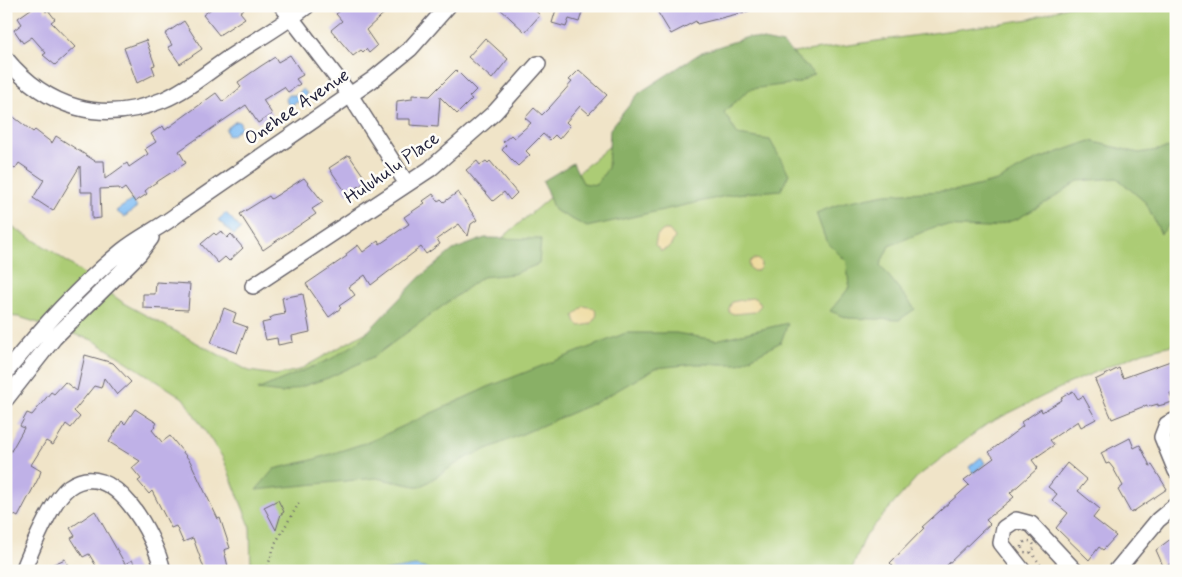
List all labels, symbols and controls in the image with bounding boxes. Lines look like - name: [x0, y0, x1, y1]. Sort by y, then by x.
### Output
- street label: Onehee Avenue: [240, 63, 354, 151]
- street label: Huluhulu Place: [339, 126, 445, 210]

